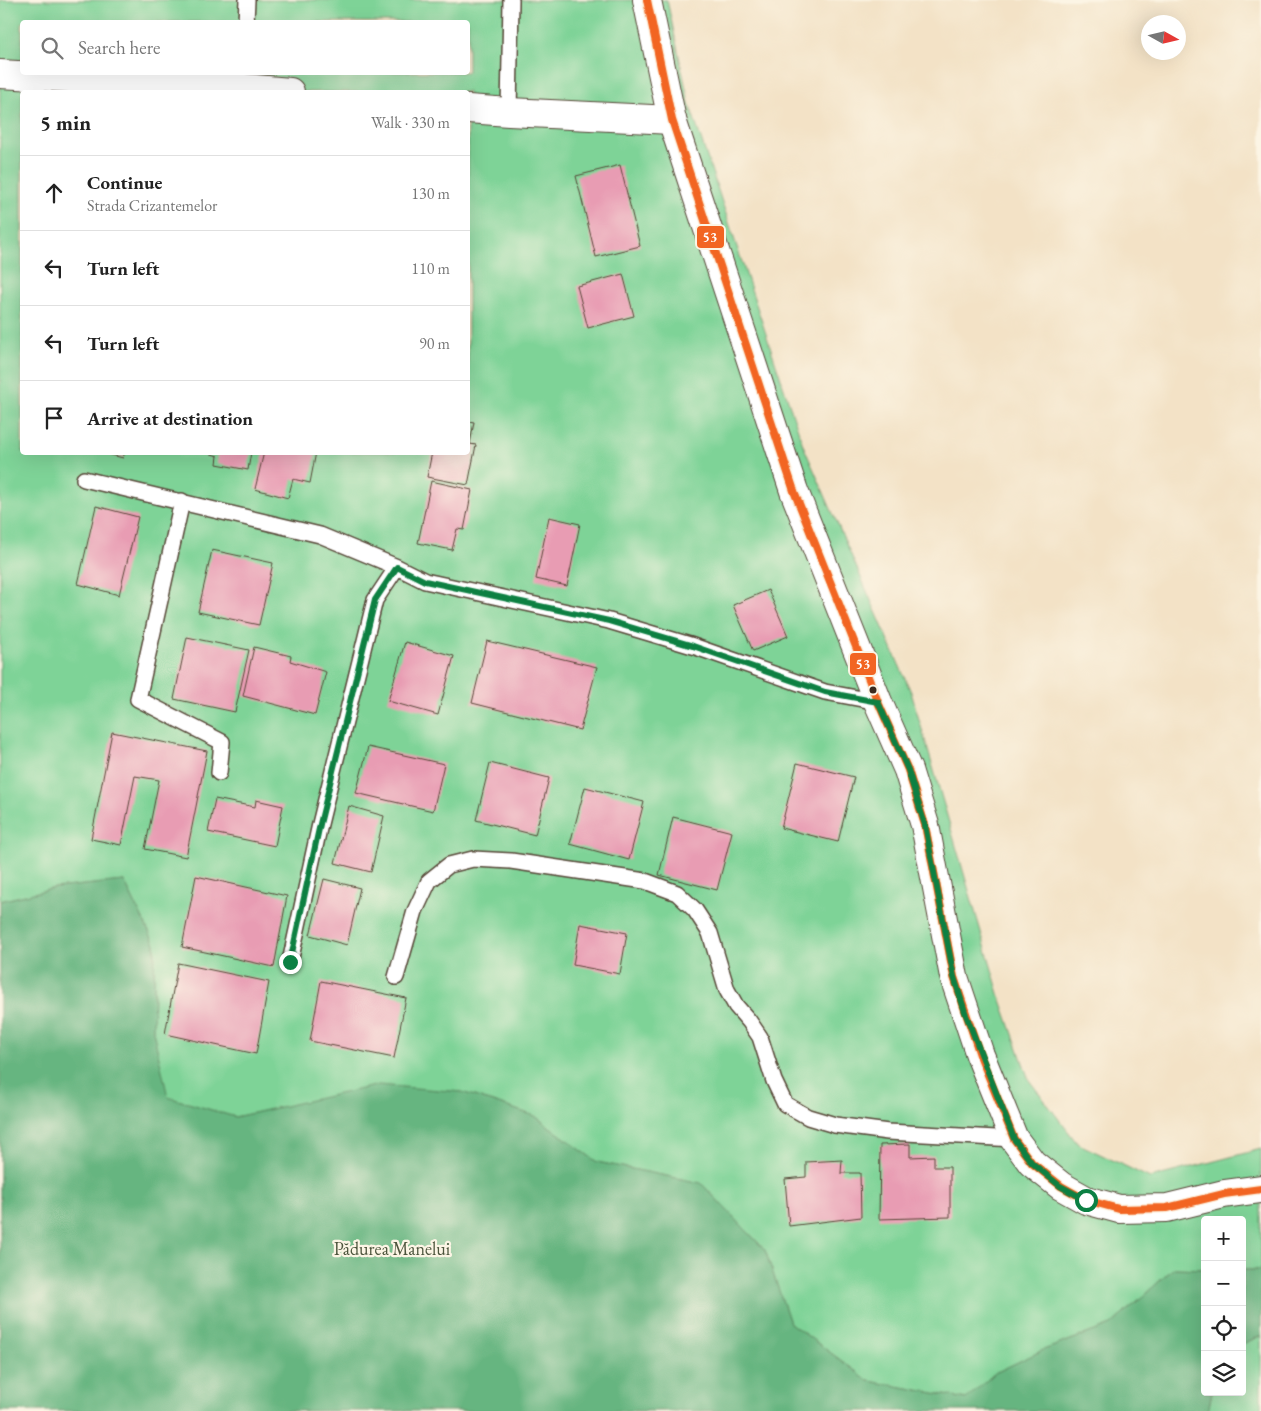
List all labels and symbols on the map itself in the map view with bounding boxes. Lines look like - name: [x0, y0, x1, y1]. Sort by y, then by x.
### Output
- north arrow: [1141, 15, 1186, 60]
- line badge: 53: [696, 225, 725, 249]
- text: 53: [703, 228, 717, 246]
- line badge: 53: [849, 652, 877, 676]
- text: 53: [856, 655, 870, 673]
- unlabelled marker: [868, 685, 878, 695]
- route end: [279, 951, 302, 974]
- route start: [1075, 1189, 1098, 1212]
- park label: Pădurea Manelui: [334, 1237, 451, 1260]

